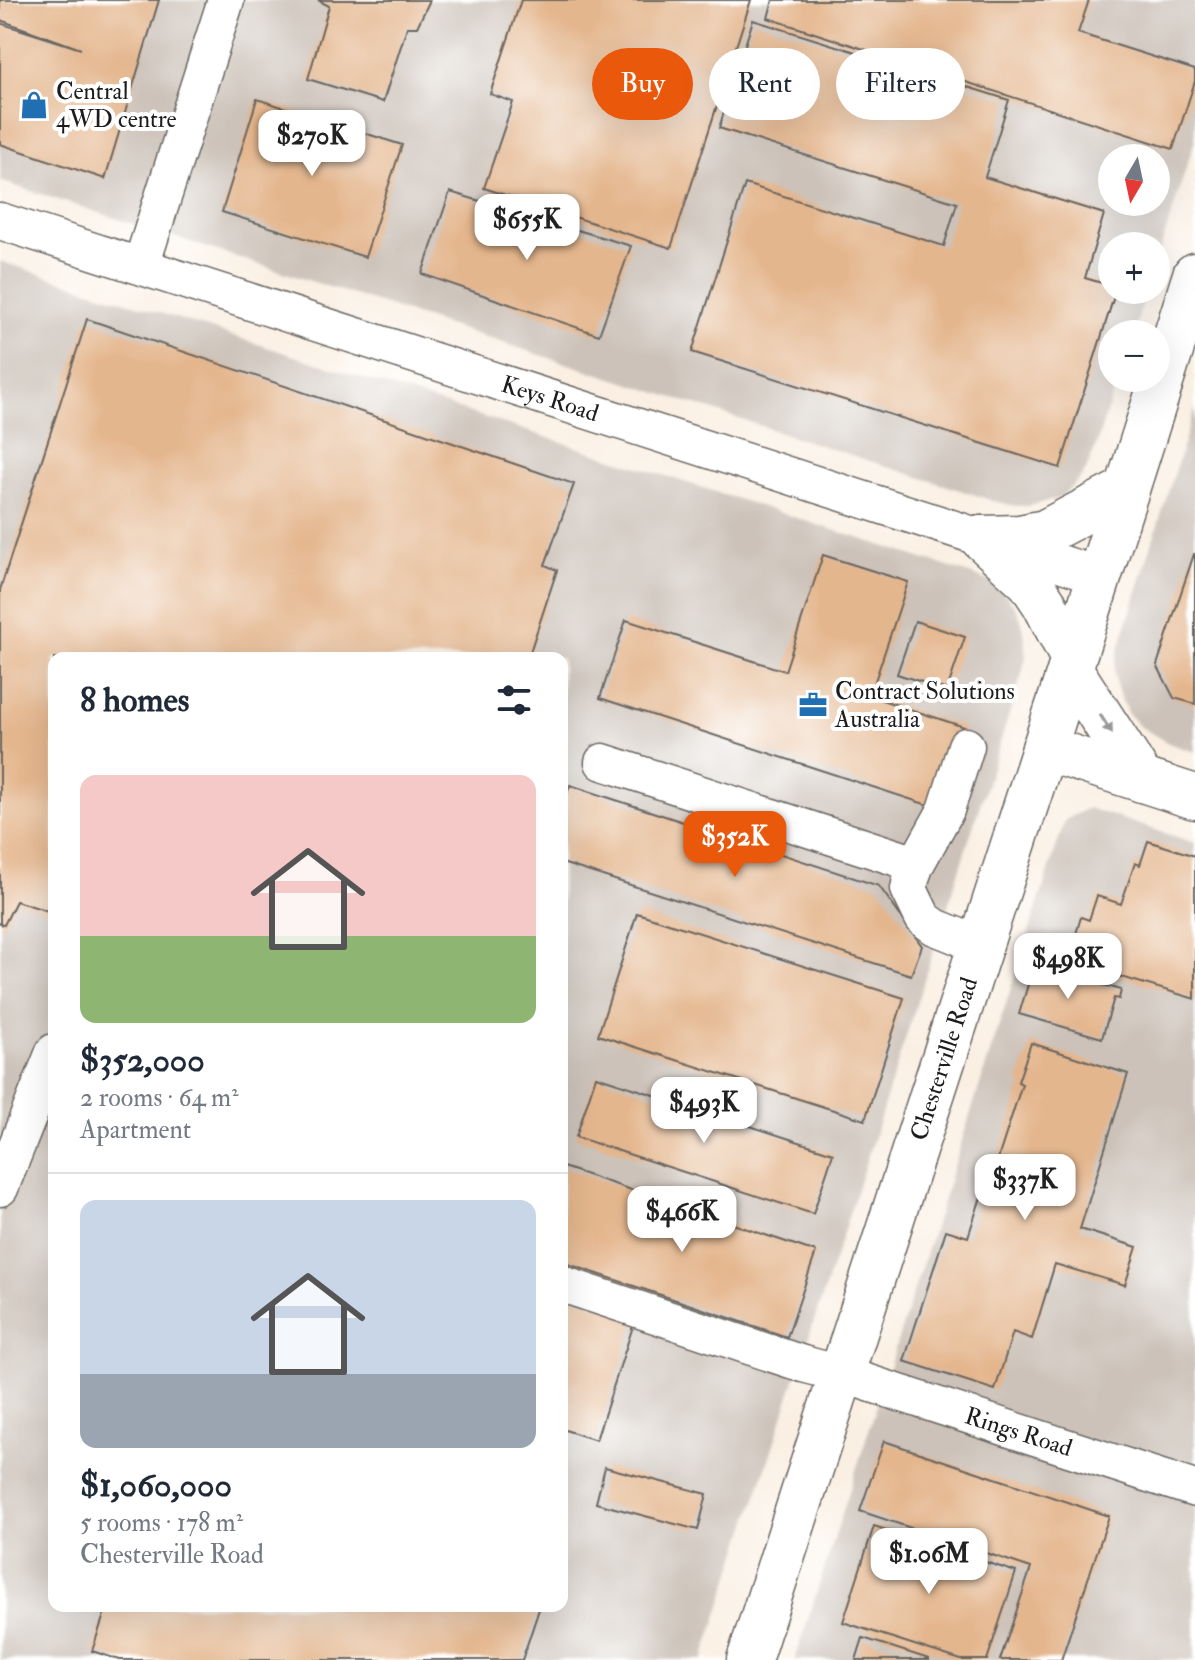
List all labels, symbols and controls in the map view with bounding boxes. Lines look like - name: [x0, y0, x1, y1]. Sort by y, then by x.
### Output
- chip: Buy: [592, 48, 693, 120]
- chip: Rent: [709, 48, 820, 120]
- chip: Filters: [836, 48, 965, 120]
- place label: Central 4WD centre: [56, 76, 177, 135]
- shop icon: Central 4WD centre: [19, 90, 49, 120]
- pin: $270K: [256, 110, 368, 178]
- text: $270K: [276, 120, 348, 152]
- north arrow: [1098, 144, 1170, 216]
- map controls: [1098, 144, 1170, 392]
- pin: $655K: [471, 194, 583, 262]
- text: $655K: [493, 204, 561, 236]
- button: +: [1098, 232, 1170, 304]
- button: −: [1098, 320, 1170, 392]
- street label: Keys Road: [497, 369, 603, 429]
- place label: Contract Solutions Australia: [834, 676, 1015, 735]
- icon: filters: [492, 678, 536, 722]
- text: 8 homes: [80, 679, 189, 722]
- office icon: Contract Solutions Australia: [798, 690, 828, 720]
- one-way arrow: [1099, 713, 1113, 735]
- pin: $352K: [679, 811, 791, 879]
- text: $352K: [701, 821, 769, 853]
- icon: home: [236, 827, 380, 971]
- pin: $498K: [1012, 933, 1124, 1001]
- text: $498K: [1032, 943, 1104, 975]
- street label: Chesterville Road: [903, 973, 985, 1144]
- text: $352,000: [80, 1039, 205, 1082]
- pin: $493K: [648, 1077, 760, 1145]
- text: 2 rooms · 64 m²: [80, 1082, 239, 1114]
- text: $493K: [669, 1087, 739, 1119]
- text: Apartment: [80, 1114, 191, 1146]
- pin: $337K: [969, 1154, 1081, 1222]
- text: $337K: [993, 1164, 1057, 1196]
- pin: $466K: [626, 1186, 738, 1254]
- text: $466K: [645, 1196, 719, 1228]
- icon: home: [236, 1252, 380, 1396]
- street label: Rings Road: [961, 1400, 1076, 1464]
- text: $1,060,000: [80, 1464, 232, 1507]
- text: 5 rooms · 178 m²: [80, 1507, 243, 1539]
- pin: $1.06M: [864, 1528, 994, 1596]
- text: $1.06M: [889, 1538, 969, 1570]
- text: Chesterville Road: [80, 1539, 264, 1571]

